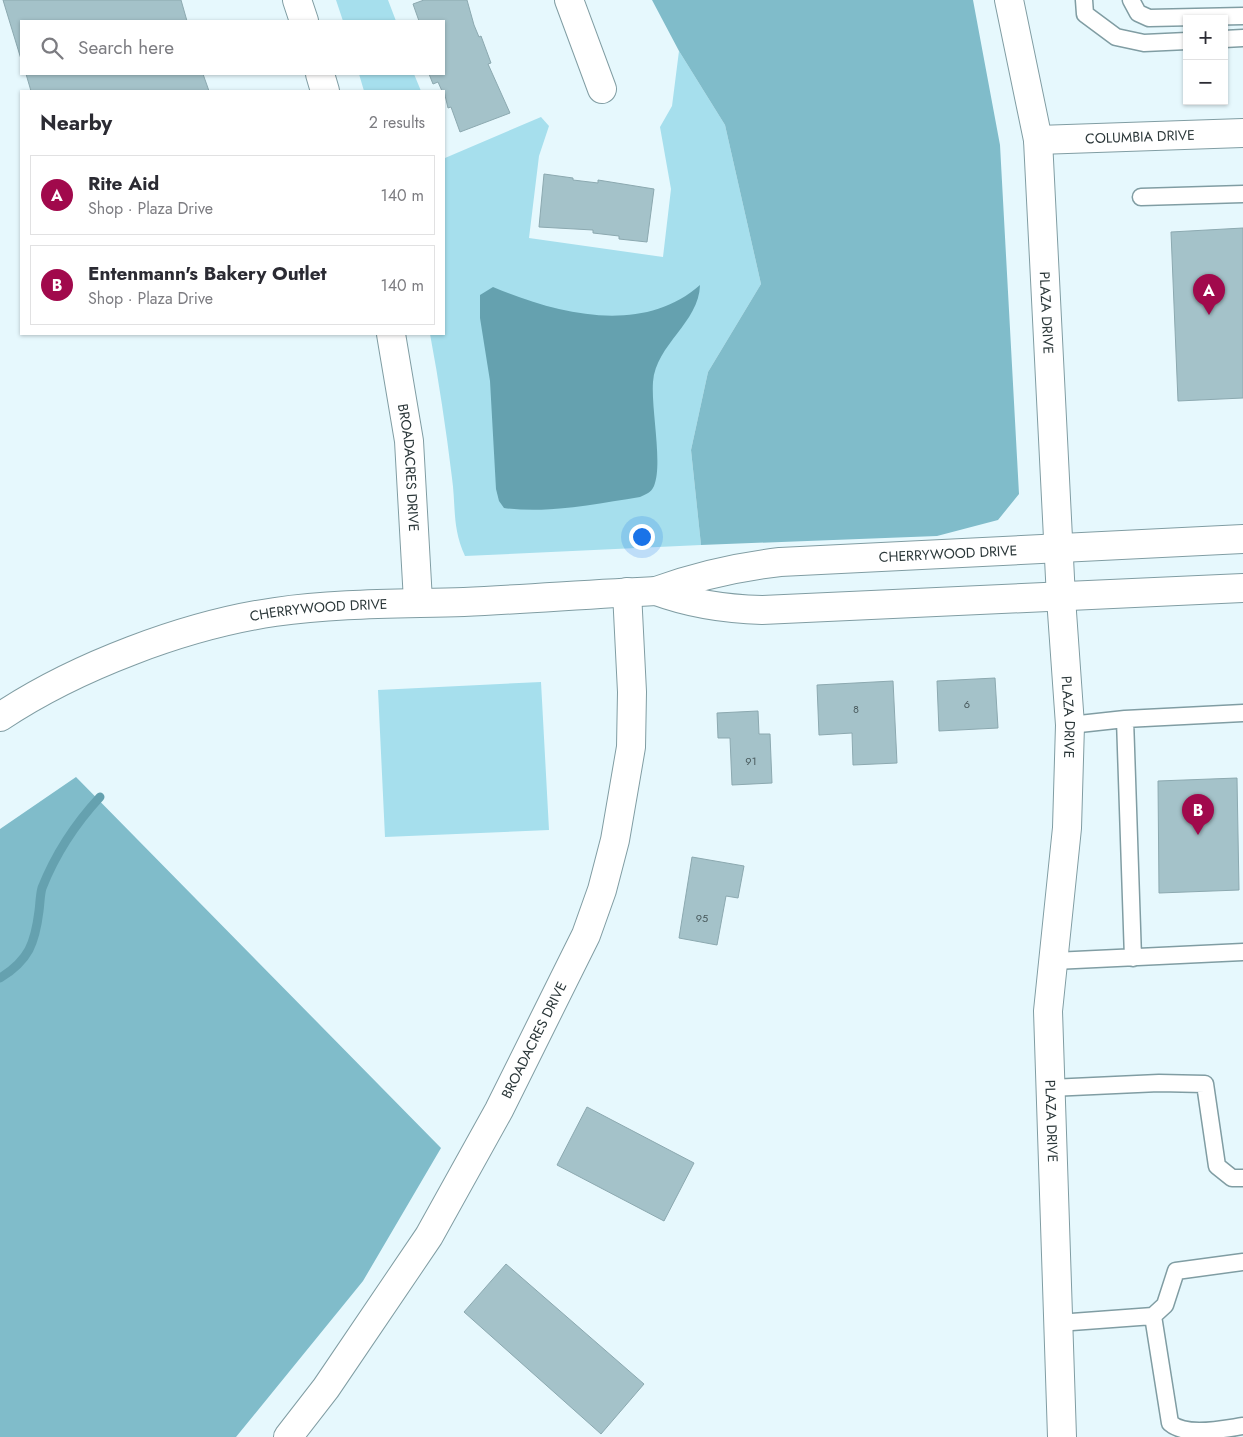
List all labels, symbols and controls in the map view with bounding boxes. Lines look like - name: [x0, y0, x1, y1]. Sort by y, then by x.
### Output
- map controls: [1183, 15, 1228, 105]
- button: +: [1183, 15, 1228, 60]
- search box: [20, 20, 445, 75]
- icon: search: [38, 34, 66, 62]
- text: Search here: [78, 34, 174, 61]
- button: −: [1183, 60, 1228, 105]
- text: Nearby: [40, 108, 112, 138]
- text: 2 results: [369, 111, 425, 134]
- street label: COLUMBIA DRIVE: [1085, 125, 1195, 148]
- text: Rite Aid: [88, 170, 159, 197]
- text: A: [51, 184, 63, 207]
- text: 140 m: [381, 184, 424, 207]
- text: Shop · Plaza Drive: [88, 197, 213, 220]
- text: Entenmann's Bakery Outlet: [88, 260, 327, 287]
- street label: PLAZA DRIVE: [1035, 271, 1059, 355]
- text: B: [52, 274, 62, 297]
- text: 140 m: [381, 274, 424, 297]
- pin: A: [1193, 274, 1225, 315]
- text: Shop · Plaza Drive: [88, 287, 213, 310]
- street label: BROADACRES DRIVE: [393, 402, 424, 532]
- your location: [629, 524, 655, 550]
- street label: CHERRYWOOD DRIVE: [878, 540, 1018, 567]
- street label: CHERRYWOOD DRIVE: [248, 594, 388, 626]
- street label: PLAZA DRIVE: [1057, 675, 1080, 759]
- house number: 6: [964, 696, 970, 712]
- house number: 8: [853, 701, 859, 717]
- house number: 91: [745, 753, 757, 769]
- pin: B: [1182, 794, 1214, 835]
- house number: 95: [696, 910, 708, 926]
- street label: BROADACRES DRIVE: [496, 978, 571, 1102]
- street label: PLAZA DRIVE: [1040, 1079, 1063, 1163]

